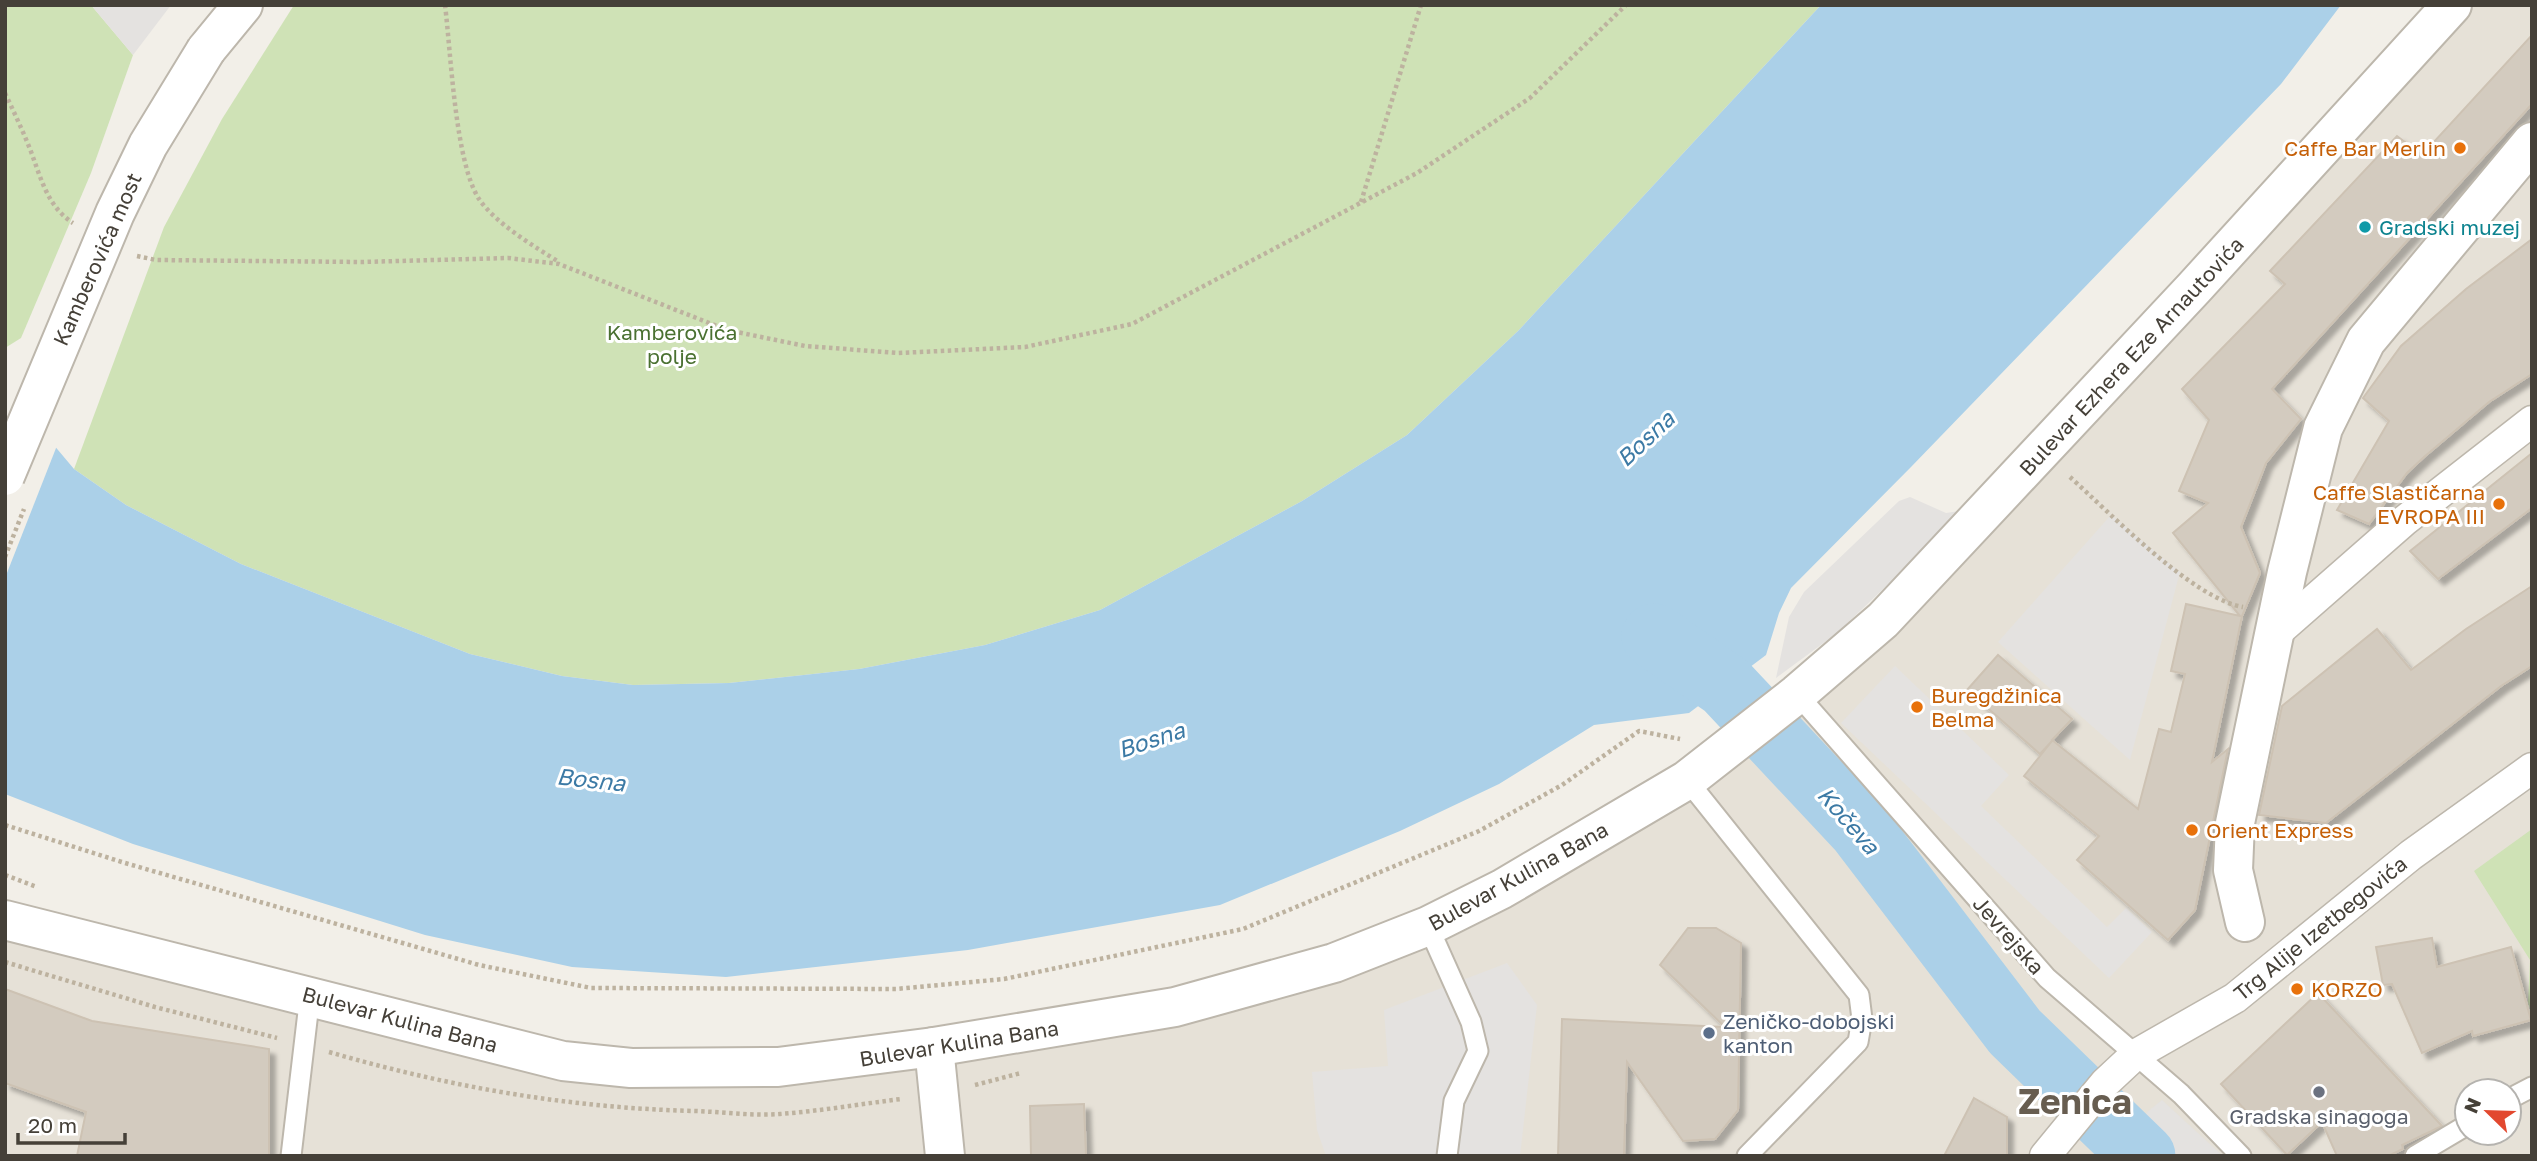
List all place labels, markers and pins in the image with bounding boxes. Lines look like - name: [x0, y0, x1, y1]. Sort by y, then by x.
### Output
- place label: Caffe Bar Merlin: [2284, 135, 2446, 161]
- marker: Caffe Bar Merlin: [2452, 140, 2468, 156]
- place label: Gradski muzej: [2379, 214, 2520, 240]
- marker: Gradski muzej: [2357, 219, 2373, 235]
- place label: Caffe Slastičarna EVROPA III: [2313, 479, 2485, 529]
- marker: Caffe Slastičarna EVROPA III: [2491, 496, 2507, 512]
- place label: Buregdžinica Belma: [1931, 682, 2062, 732]
- marker: Buregdžinica Belma: [1909, 699, 1925, 715]
- place label: Orient Express: [2206, 817, 2354, 843]
- marker: Orient Express: [2184, 822, 2200, 838]
- place label: KORZO: [2311, 976, 2383, 1002]
- marker: KORZO: [2289, 981, 2305, 997]
- place label: Zeničko-dobojski kanton: [1723, 1008, 1895, 1058]
- marker: Zeničko-dobojski kanton: [1701, 1025, 1717, 1041]
- marker: Gradska sinagoga: [2311, 1084, 2327, 1100]
- place label: Gradska sinagoga: [2229, 1103, 2409, 1129]

